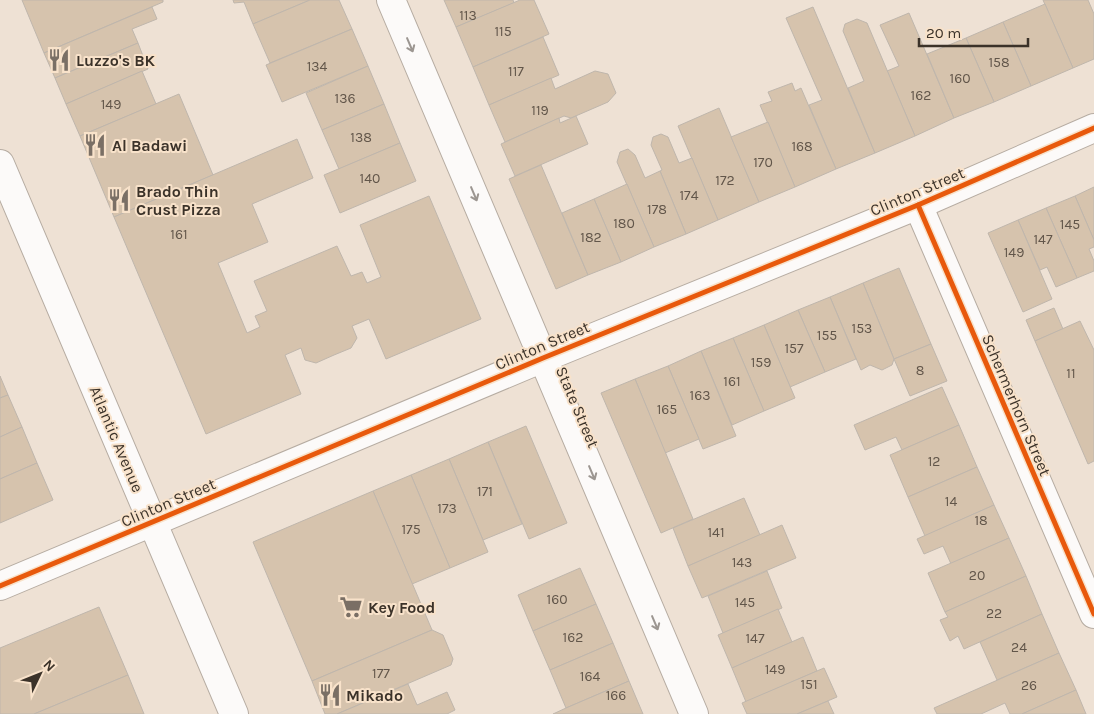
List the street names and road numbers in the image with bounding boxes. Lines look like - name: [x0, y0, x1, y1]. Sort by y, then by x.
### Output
- street label: Clinton Street: [867, 163, 967, 220]
- street label: Clinton Street: [492, 317, 592, 374]
- street label: Schermerhorn Street: [978, 331, 1055, 479]
- street label: State Street: [552, 364, 603, 451]
- street label: Atlantic Avenue: [86, 383, 147, 495]
- street label: Clinton Street: [118, 474, 218, 531]

